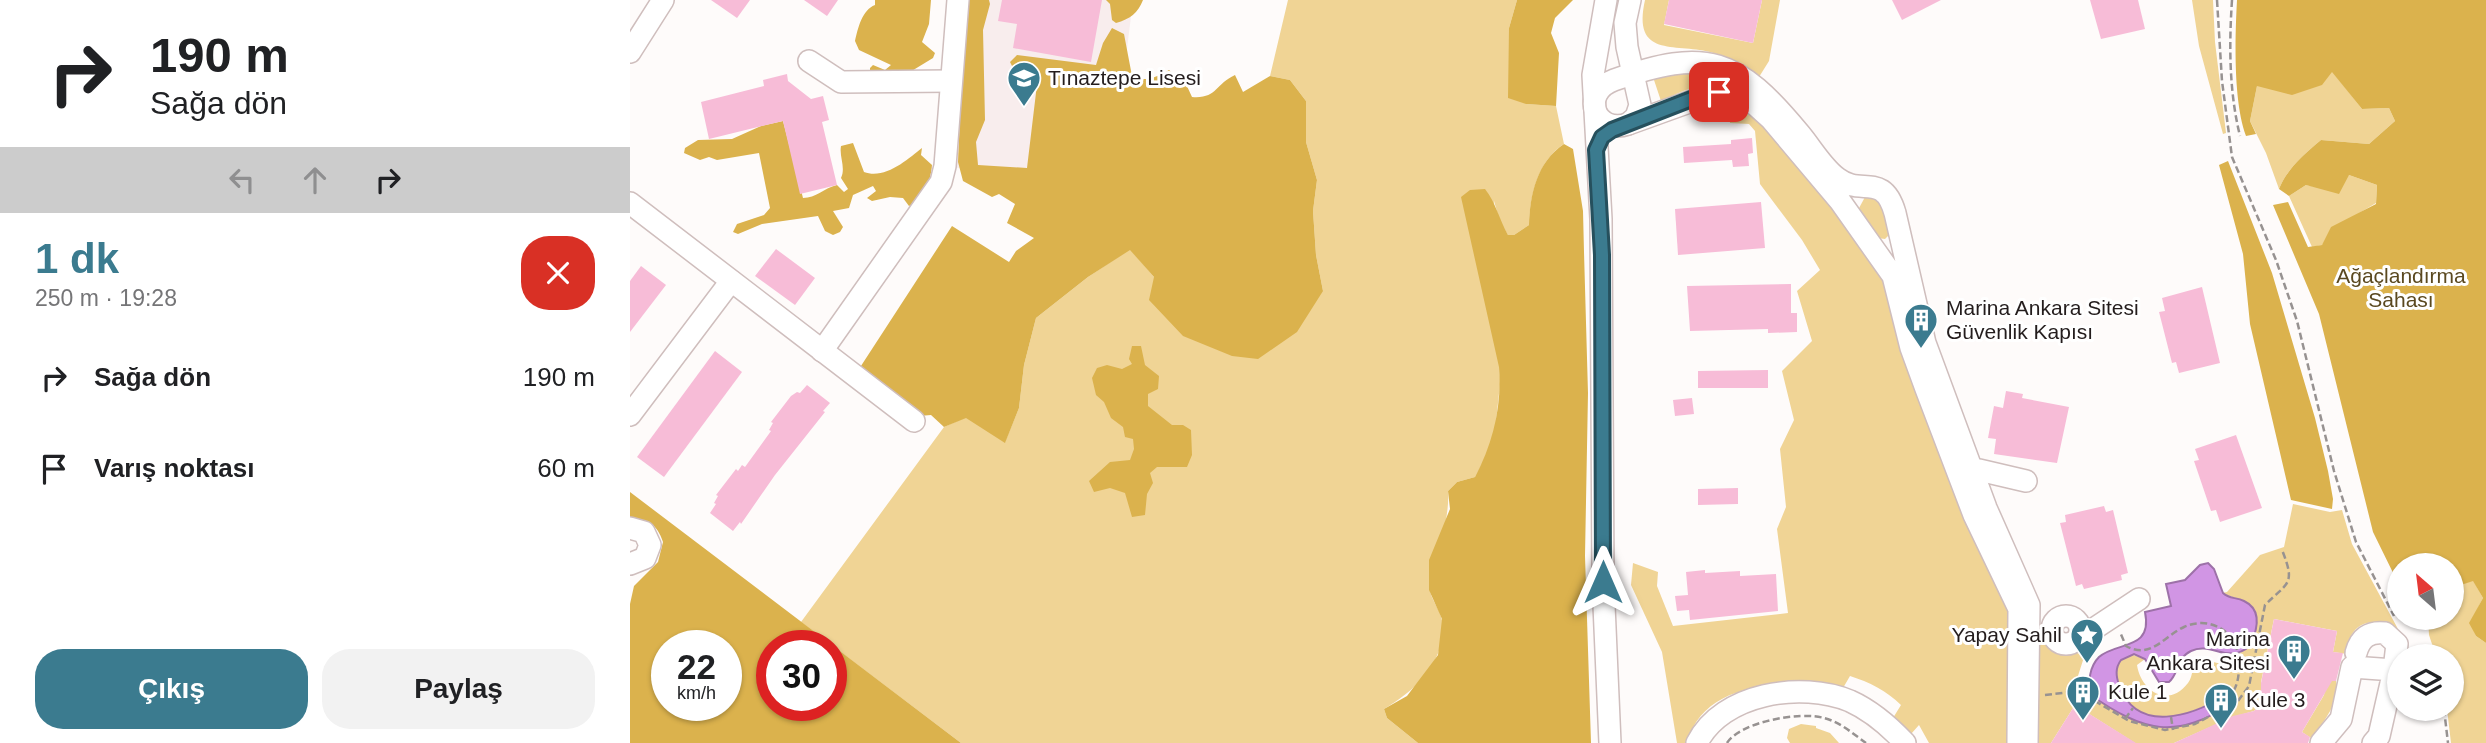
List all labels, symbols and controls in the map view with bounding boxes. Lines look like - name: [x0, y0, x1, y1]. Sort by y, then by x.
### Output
- icon: right: [35, 28, 126, 119]
- text: 190 m: [150, 28, 289, 82]
- school or university icon: Tınaztepe Lisesi: [1005, 59, 1043, 108]
- pin: [1689, 62, 1749, 122]
- place label: Tınaztepe Lisesi: [1048, 66, 1201, 89]
- icon: arrive: [1700, 73, 1738, 111]
- text: Sağa dön: [150, 85, 287, 121]
- icon: left: [223, 161, 261, 199]
- icon: ahead: [296, 161, 334, 199]
- icon: right: [369, 161, 407, 199]
- text: 1 dk: [35, 235, 119, 282]
- button: close: [521, 236, 595, 310]
- park label: Ağaçlandırma Sahası: [2336, 264, 2466, 311]
- text: 250 m · 19:28: [35, 285, 177, 311]
- place label: Marina Ankara Sitesi Güvenlik Kapısı: [1946, 296, 2139, 343]
- building icon: Marina Ankara Sitesi Güvenlik Kapısı: [1902, 301, 1940, 350]
- icon: right: [35, 359, 73, 397]
- text: Sağa dön: [94, 362, 211, 392]
- text: 190 m: [523, 362, 595, 392]
- icon: arrive: [35, 450, 73, 488]
- text: Varış noktası: [94, 453, 254, 483]
- text: 60 m: [537, 453, 595, 483]
- position arrow: [1566, 545, 1640, 619]
- north arrow: [2387, 553, 2464, 630]
- map controls: [2387, 553, 2464, 721]
- place icon: Yapay Sahil: [2068, 616, 2106, 665]
- place label: Yapay Sahil: [1951, 623, 2062, 646]
- place label: Marina Ankara Sitesi: [2146, 627, 2270, 674]
- speed limit sign: 30: [756, 630, 847, 721]
- building icon: Marina Ankara Sitesi: [2275, 632, 2313, 681]
- button: layers: [2387, 644, 2464, 721]
- text: 22: [677, 647, 716, 686]
- button: Çıkış: [35, 649, 308, 729]
- button: Paylaş: [322, 649, 595, 729]
- building icon: Kule 1: [2064, 673, 2102, 722]
- place label: Kule 1: [2108, 680, 2168, 703]
- building icon: Kule 3: [2202, 681, 2240, 730]
- text: km/h: [677, 683, 716, 703]
- place label: Kule 3: [2246, 688, 2306, 711]

